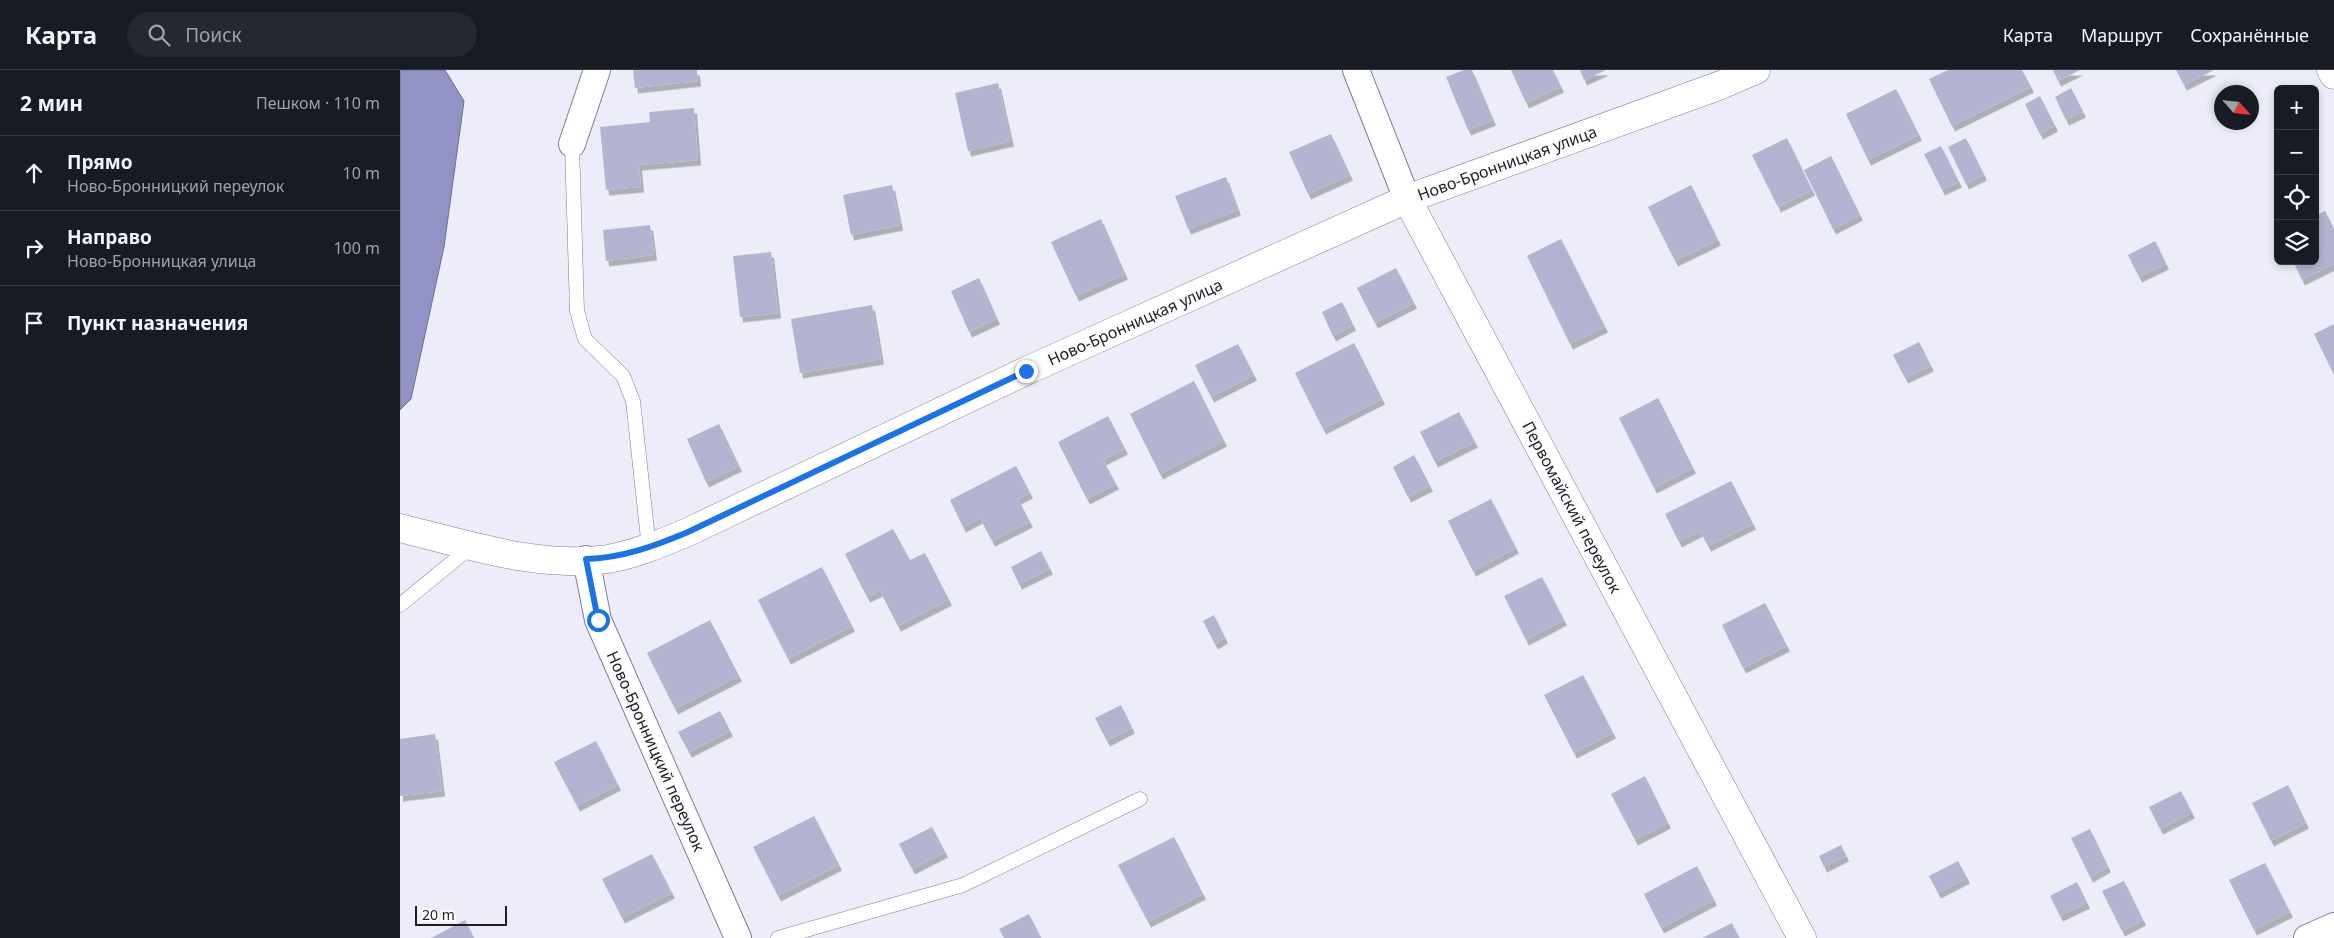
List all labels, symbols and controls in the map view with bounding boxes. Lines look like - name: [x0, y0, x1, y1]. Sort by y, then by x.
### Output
- search box: [127, 12, 477, 57]
- text: Карта: [25, 18, 97, 51]
- icon: search: [145, 21, 173, 49]
- text: Поиск: [185, 22, 242, 48]
- text: Карта: [2003, 23, 2053, 47]
- text: Маршрут: [2081, 23, 2162, 47]
- text: Сохранённые: [2190, 23, 2309, 47]
- north arrow: [2214, 85, 2259, 130]
- map controls: [2274, 85, 2319, 265]
- button: +: [2274, 85, 2319, 130]
- text: 2 мин: [20, 89, 83, 117]
- text: Пешком · 110 m: [256, 92, 380, 114]
- street label: Ново-Бронницкая улица: [1414, 120, 1600, 206]
- button: −: [2274, 130, 2319, 175]
- text: Прямо: [67, 149, 133, 175]
- icon: ahead: [20, 159, 48, 187]
- text: 10 m: [343, 162, 380, 184]
- text: Ново-Бронницкий переулок: [67, 175, 284, 197]
- button: locate: [2274, 175, 2319, 220]
- button: layers: [2274, 220, 2319, 265]
- text: Направо: [67, 224, 152, 250]
- icon: right: [20, 234, 48, 262]
- text: 100 m: [333, 237, 380, 259]
- text: Ново-Бронницкая улица: [67, 250, 256, 272]
- street label: Ново-Бронницкая улица: [1044, 273, 1226, 371]
- icon: arrive: [20, 309, 48, 337]
- text: Пункт назначения: [67, 310, 248, 336]
- route end: [1015, 360, 1038, 383]
- street label: Первомайский переулок: [1517, 417, 1627, 597]
- route start: [587, 609, 610, 632]
- street label: Ново-Бронницкий переулок: [602, 647, 710, 855]
- scale bar: [415, 903, 508, 926]
- text: 20 m: [422, 905, 455, 924]

